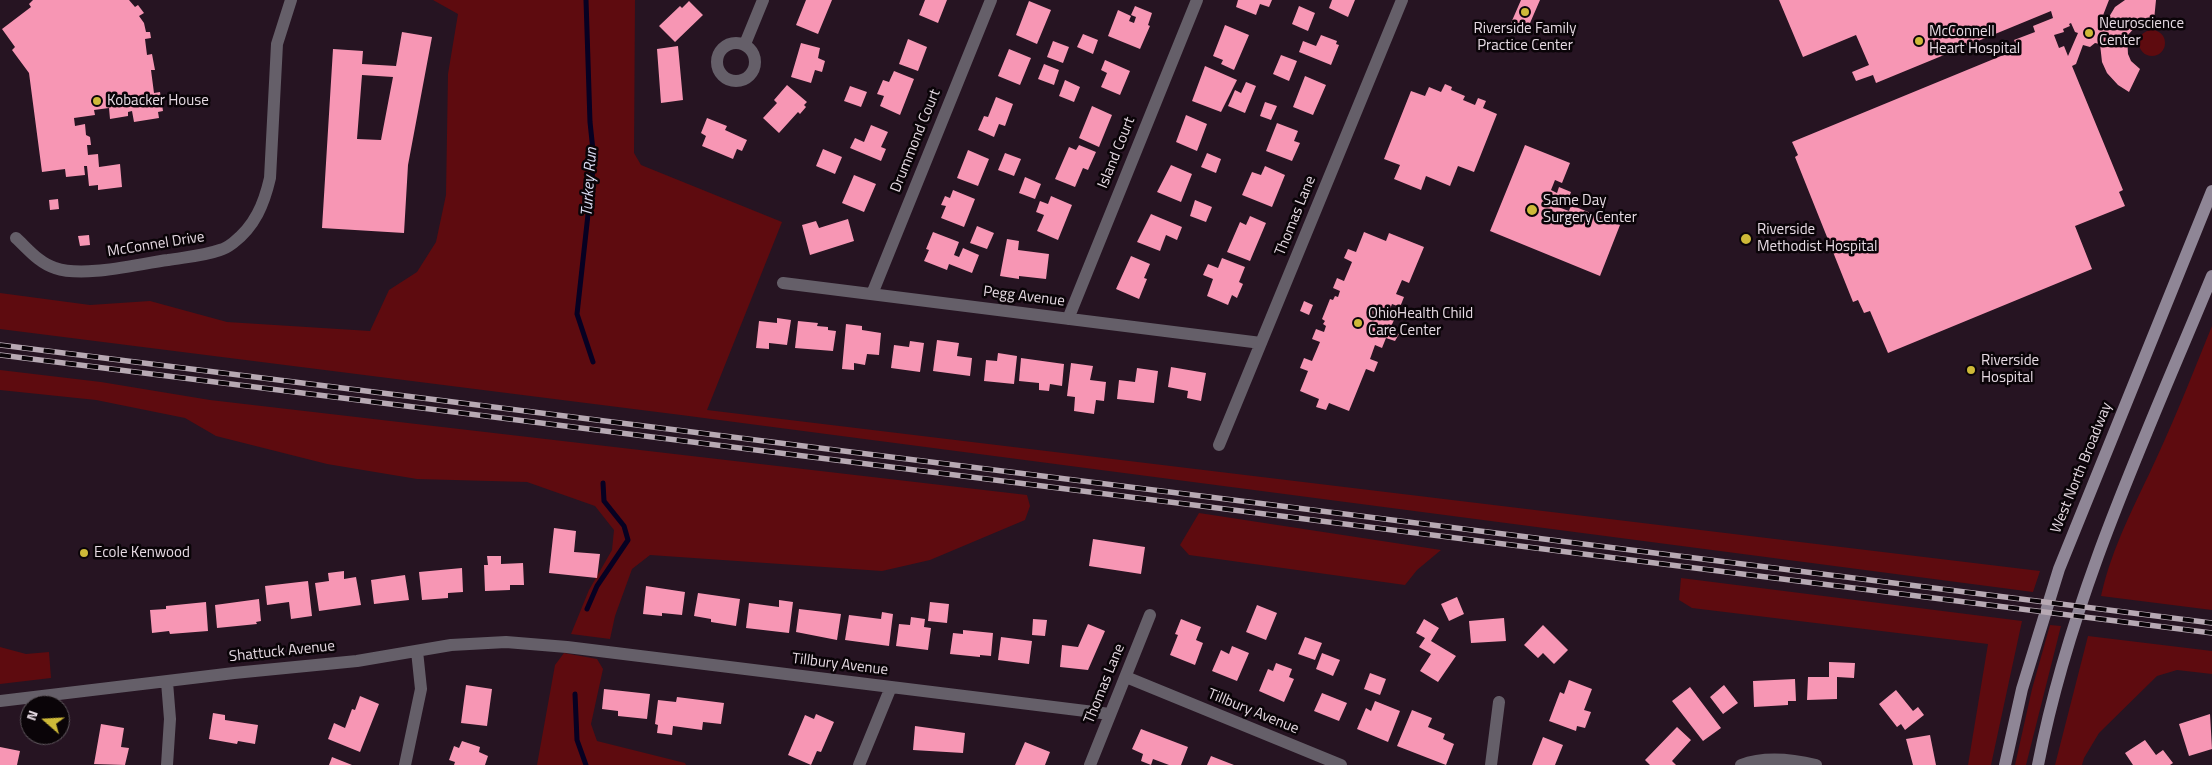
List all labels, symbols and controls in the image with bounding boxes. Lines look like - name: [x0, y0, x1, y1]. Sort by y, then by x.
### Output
- marker: Riverside Family Practice Center: [1519, 6, 1531, 18]
- place label: Neuroscience Center: [2099, 15, 2184, 50]
- place label: Riverside Family Practice Center: [1474, 20, 1576, 55]
- place label: McConnell Heart Hospital: [1929, 23, 2020, 58]
- marker: Neuroscience Center: [2083, 27, 2095, 39]
- marker: McConnell Heart Hospital: [1913, 35, 1925, 47]
- street label: Drummond Court: [887, 87, 945, 195]
- place label: Kobacker House: [107, 92, 209, 110]
- marker: Kobacker House: [91, 95, 103, 107]
- street label: Island Court: [1095, 115, 1139, 191]
- water label: Turkey Run: [578, 147, 602, 217]
- street label: Thomas Lane: [1272, 173, 1320, 259]
- place label: Same Day Surgery Center: [1543, 192, 1637, 227]
- marker: Same Day Surgery Center: [1525, 203, 1539, 217]
- place label: Riverside Methodist Hospital: [1757, 221, 1877, 256]
- street label: McConnel Drive: [106, 228, 206, 262]
- marker: Riverside Methodist Hospital: [1739, 232, 1753, 246]
- street label: Pegg Avenue: [982, 283, 1066, 311]
- place label: OhioHealth Child Care Center: [1368, 305, 1473, 340]
- marker: OhioHealth Child Care Center: [1352, 317, 1364, 329]
- place label: Riverside Hospital: [1981, 352, 2039, 387]
- marker: Riverside Hospital: [1965, 364, 1977, 376]
- street label: West North Broadway: [2048, 400, 2116, 536]
- place label: Ecole Kenwood: [94, 544, 190, 562]
- marker: Ecole Kenwood: [78, 547, 90, 559]
- street label: Shattuck Avenue: [228, 638, 336, 666]
- street label: Thomas Lane: [1081, 641, 1129, 727]
- street label: Tillbury Avenue: [791, 650, 889, 680]
- street label: Tillbury Avenue: [1205, 686, 1301, 738]
- north arrow: [20, 695, 70, 745]
- text: N: [20, 707, 43, 723]

